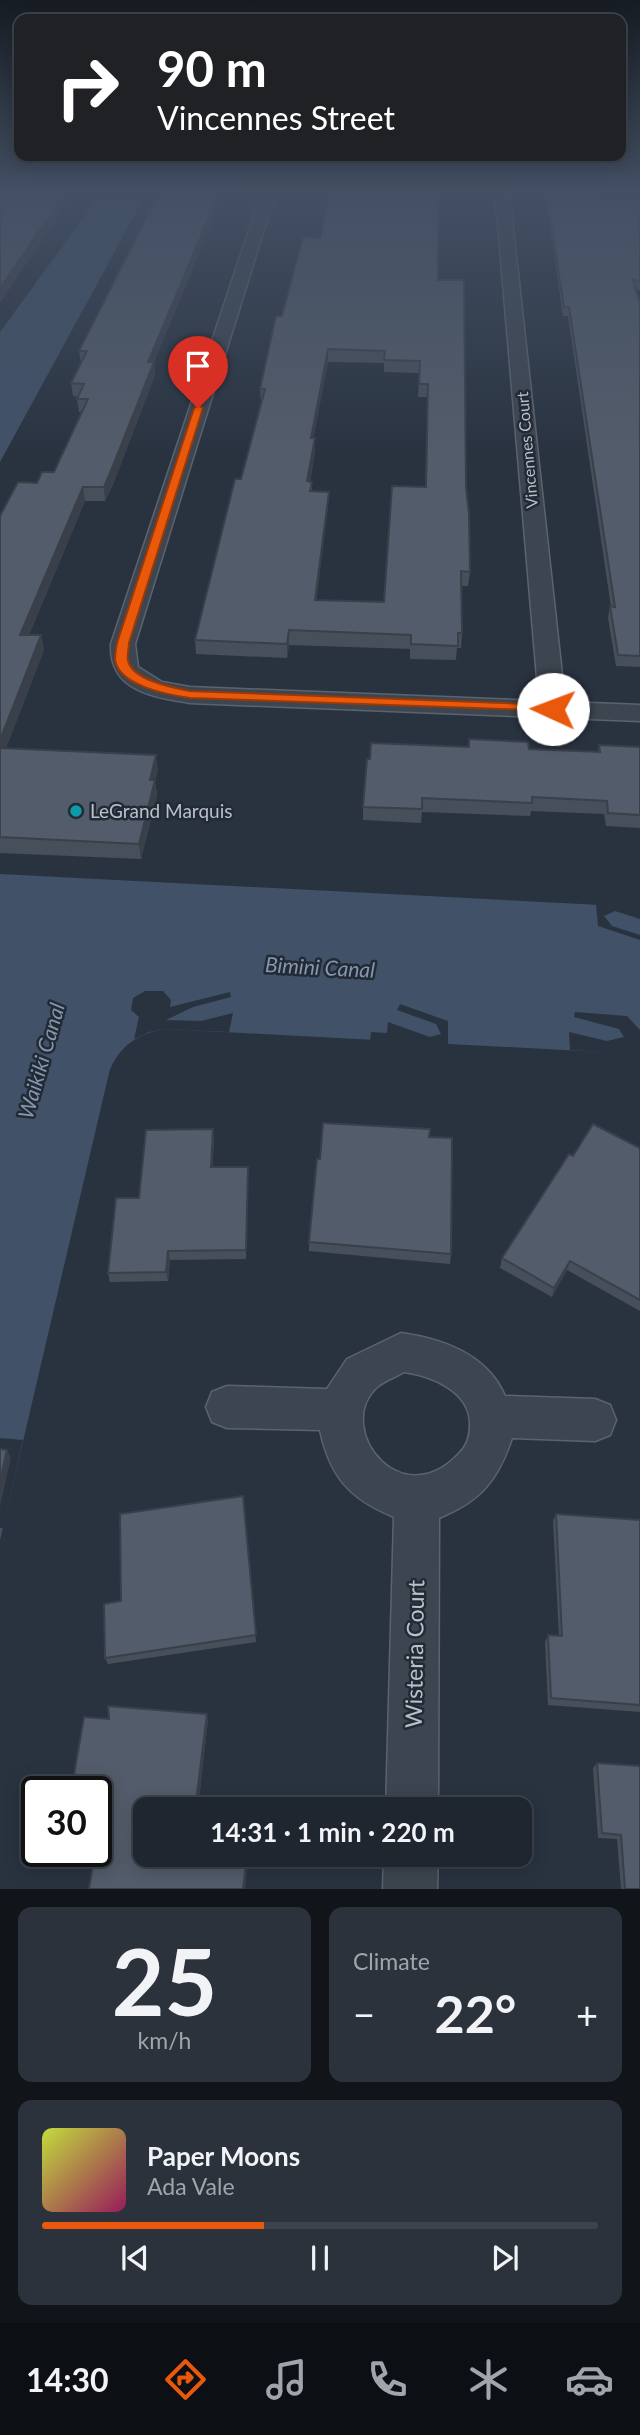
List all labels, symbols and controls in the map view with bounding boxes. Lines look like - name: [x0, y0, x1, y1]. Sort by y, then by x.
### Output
- text: 90 m: [157, 39, 267, 97]
- icon: right: [42, 42, 133, 133]
- text: Vincennes Street: [157, 98, 395, 137]
- pin: [168, 336, 228, 408]
- icon: arrive: [179, 347, 217, 385]
- street label: Vincennes Court: [512, 391, 541, 509]
- position arrow: [516, 672, 590, 746]
- place label: LeGrand Marquis: [90, 799, 232, 822]
- marker: LeGrand Marquis: [68, 803, 84, 819]
- water label: Bimini Canal: [265, 951, 376, 982]
- water label: Waikiki Canal: [12, 1000, 69, 1121]
- street label: Wisteria Court: [399, 1579, 429, 1728]
- speed limit sign: 30: [21, 1776, 112, 1867]
- text: 14:31 · 1 min · 220 m: [210, 1816, 455, 1848]
- text: 25: [112, 1926, 217, 2035]
- text: Climate: [353, 1947, 430, 1975]
- text: 22°: [435, 1982, 516, 2044]
- text: −: [353, 1991, 375, 2037]
- text: +: [576, 1991, 598, 2037]
- text: km/h: [138, 2026, 191, 2054]
- text: Paper Moons: [147, 2140, 300, 2172]
- text: Ada Vale: [147, 2172, 235, 2200]
- icon: previous: [116, 2239, 154, 2277]
- icon: pause: [301, 2239, 339, 2277]
- icon: next: [486, 2239, 524, 2277]
- icon: directions: [161, 2355, 210, 2404]
- icon: music: [262, 2355, 311, 2404]
- icon: phone: [363, 2355, 412, 2404]
- icon: climate: [464, 2355, 513, 2404]
- icon: car: [565, 2355, 614, 2404]
- text: 14:30: [26, 2360, 109, 2399]

